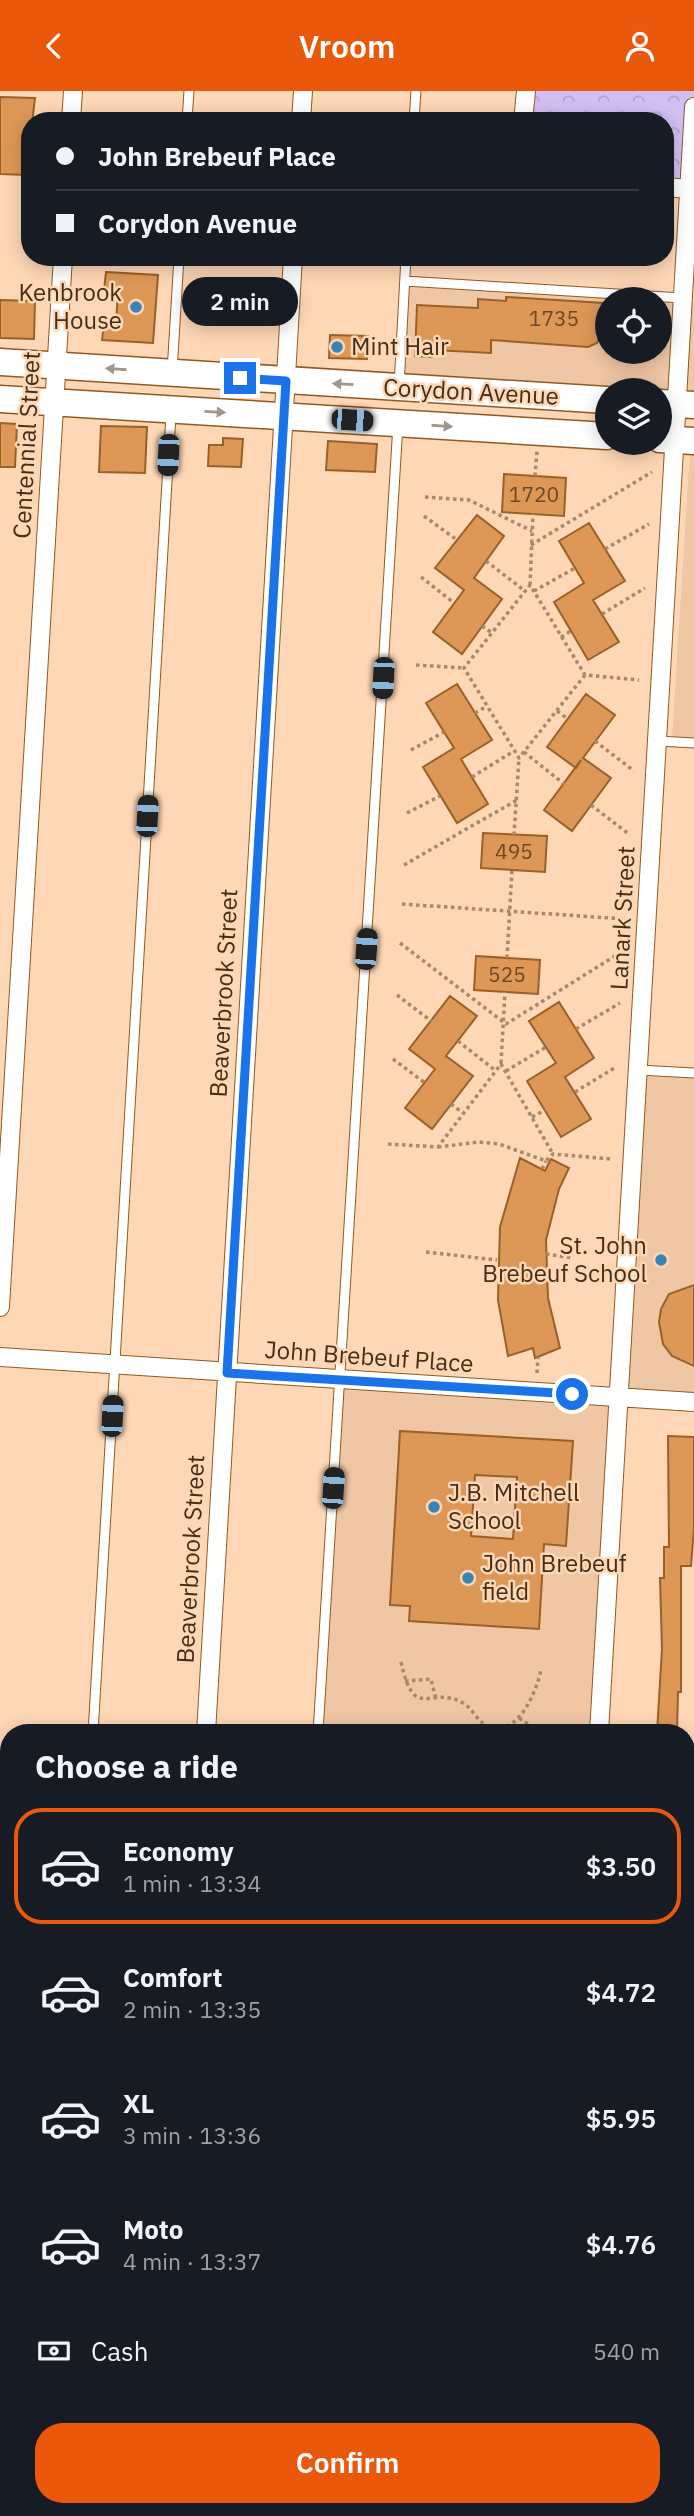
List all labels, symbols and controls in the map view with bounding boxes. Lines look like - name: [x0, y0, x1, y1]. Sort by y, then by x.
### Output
- text: Vroom: [299, 25, 395, 67]
- icon: back: [35, 27, 73, 65]
- icon: person: [621, 27, 659, 65]
- text: John Brebeuf Place: [98, 139, 336, 173]
- text: Corydon Avenue: [98, 206, 297, 240]
- place label: Kenbrook House: [18, 276, 122, 336]
- callout: 2 min: [182, 277, 298, 325]
- text: 2 min: [210, 286, 270, 316]
- map controls: [595, 287, 672, 455]
- button: locate: [595, 287, 672, 364]
- marker: Kenbrook House: [128, 299, 144, 315]
- house number: 1735: [529, 304, 579, 332]
- place label: Mint Hair: [351, 330, 449, 362]
- marker: Mint Hair: [329, 339, 345, 355]
- street label: Centennial Street: [5, 351, 47, 539]
- route end: [224, 362, 256, 394]
- one-way arrow: [105, 364, 127, 375]
- street label: Corydon Avenue: [382, 370, 560, 412]
- button: layers: [595, 378, 672, 455]
- one-way arrow: [332, 379, 354, 390]
- one-way arrow: [204, 406, 226, 417]
- car: [331, 408, 374, 432]
- one-way arrow: [431, 420, 453, 431]
- car: [157, 433, 180, 477]
- house number: 1720: [509, 480, 559, 508]
- car: [372, 656, 395, 700]
- car: [136, 794, 159, 838]
- house number: 495: [495, 837, 533, 865]
- street label: Lanark Street: [602, 845, 642, 991]
- street label: Beaverbrook Street: [202, 888, 244, 1098]
- car: [355, 927, 378, 971]
- house number: 525: [488, 960, 526, 988]
- place label: St. John Brebeuf School: [482, 1229, 647, 1289]
- marker: St. John Brebeuf School: [653, 1252, 669, 1268]
- street label: John Brebeuf Place: [264, 1333, 475, 1379]
- route start: [556, 1378, 588, 1410]
- car: [101, 1394, 124, 1438]
- street label: Beaverbrook Street: [169, 1454, 211, 1664]
- car: [322, 1466, 345, 1510]
- place label: J.B. Mitchell School: [448, 1476, 579, 1536]
- marker: J.B. Mitchell School: [426, 1499, 442, 1515]
- place label: John Brebeuf field: [482, 1547, 627, 1607]
- marker: John Brebeuf field: [460, 1570, 476, 1586]
- text: Choose a ride: [35, 1745, 238, 1787]
- text: Economy: [123, 1834, 234, 1868]
- icon: car: [39, 1835, 102, 1898]
- text: $3.50: [586, 1849, 656, 1883]
- text: 1 min · 13:34: [123, 1868, 261, 1898]
- text: Comfort: [123, 1960, 222, 1994]
- icon: car: [39, 1961, 102, 2024]
- text: $4.72: [586, 1975, 656, 2009]
- text: 2 min · 13:35: [123, 1994, 261, 2024]
- text: XL: [123, 2086, 154, 2120]
- icon: car: [39, 2087, 102, 2150]
- text: $5.95: [586, 2101, 656, 2135]
- text: 3 min · 13:36: [123, 2120, 261, 2150]
- text: Moto: [123, 2212, 183, 2246]
- icon: car: [39, 2213, 102, 2276]
- text: $4.76: [586, 2227, 656, 2261]
- text: 4 min · 13:37: [123, 2246, 261, 2276]
- icon: cash: [35, 2332, 73, 2370]
- text: Cash: [91, 2334, 148, 2368]
- text: 540 m: [593, 2336, 660, 2366]
- button: Confirm: [35, 2423, 660, 2503]

